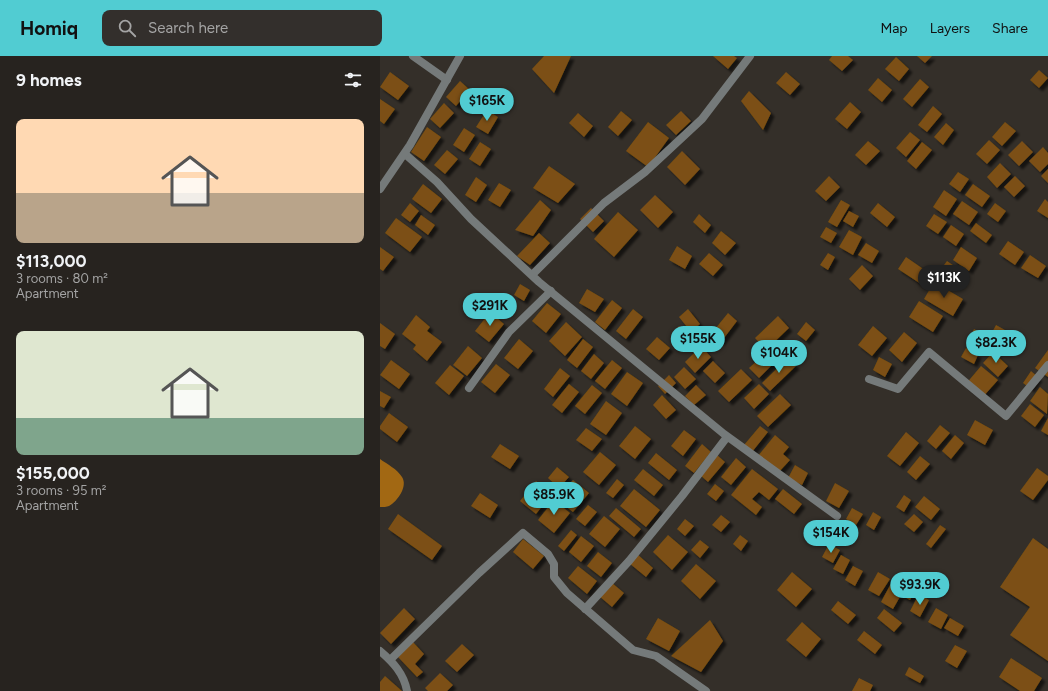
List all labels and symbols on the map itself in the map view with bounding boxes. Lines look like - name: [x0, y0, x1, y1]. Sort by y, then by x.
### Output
- pin: $165K: [459, 88, 515, 122]
- pin: $113K: [916, 265, 972, 299]
- pin: $291K: [462, 293, 518, 327]
- pin: $155K: [670, 326, 726, 360]
- pin: $82.3K: [963, 330, 1029, 364]
- pin: $104K: [751, 340, 807, 374]
- pin: $85.9K: [521, 482, 587, 516]
- pin: $154K: [803, 520, 859, 554]
- pin: $93.9K: [887, 572, 953, 606]

